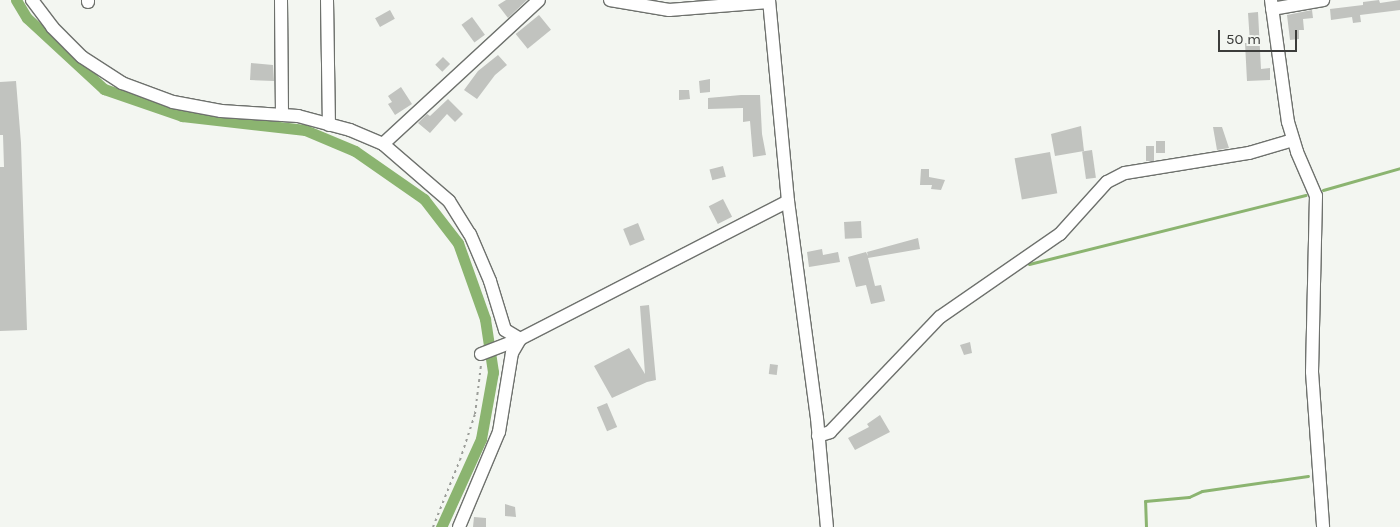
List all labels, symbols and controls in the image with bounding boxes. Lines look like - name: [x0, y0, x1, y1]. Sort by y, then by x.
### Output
- scale bar: [1220, 20, 1299, 52]
- text: 50 m: [1226, 30, 1261, 48]

